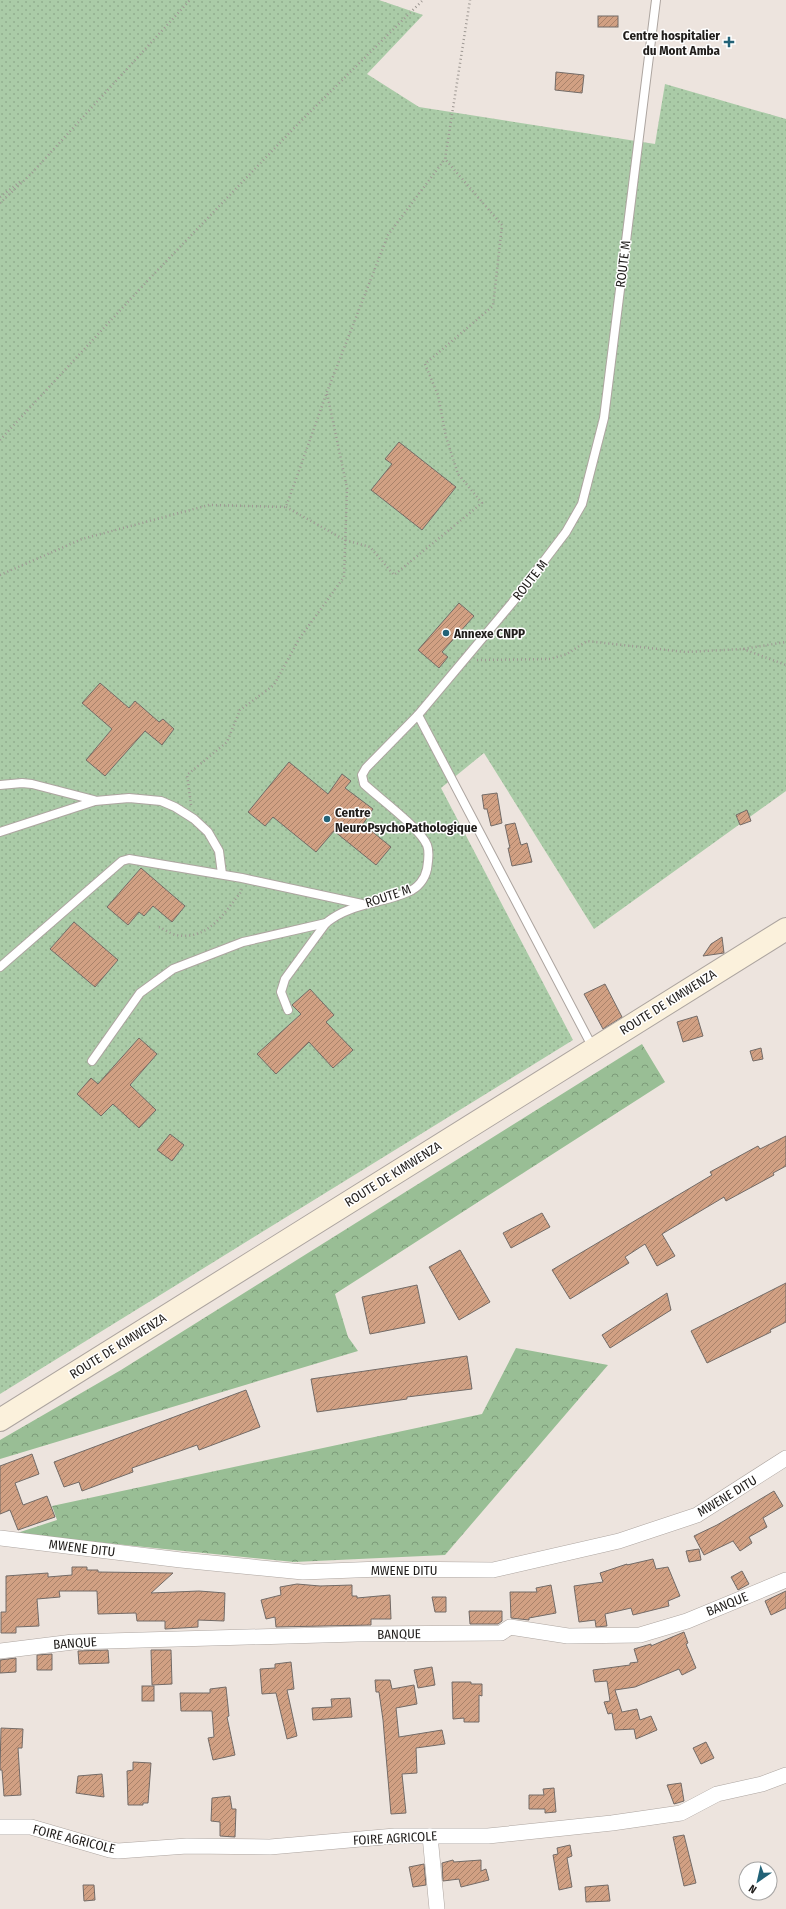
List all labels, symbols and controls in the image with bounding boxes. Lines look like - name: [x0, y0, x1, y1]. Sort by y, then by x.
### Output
- place label: Centre hospitalier du Mont Amba: [623, 28, 721, 58]
- marker: Centre hospitalier du Mont Amba: [723, 36, 735, 48]
- street label: ROUTE M: [613, 240, 633, 288]
- street label: ROUTE M: [510, 557, 550, 603]
- place label: Annexe CNPP: [453, 626, 525, 641]
- marker: Annexe CNPP: [441, 628, 451, 638]
- place label: Centre NeuroPsychoPathologique: [335, 805, 478, 835]
- marker: Centre NeuroPsychoPathologique: [322, 814, 332, 824]
- street label: ROUTE M: [363, 882, 413, 910]
- street label: ROUTE DE KIMWENZA: [617, 966, 719, 1038]
- street label: ROUTE DE KIMWENZA: [342, 1138, 444, 1210]
- street label: ROUTE DE KIMWENZA: [67, 1310, 169, 1382]
- street label: MWENE DITU: [695, 1472, 759, 1520]
- street label: MWENE DITU: [48, 1536, 116, 1560]
- street label: MWENE DITU: [371, 1563, 437, 1578]
- street label: BANQUE: [704, 1589, 750, 1619]
- street label: BANQUE: [377, 1626, 421, 1642]
- street label: BANQUE: [53, 1634, 97, 1652]
- street label: FOIRE AGRICOLE: [31, 1822, 117, 1856]
- street label: FOIRE AGRICOLE: [353, 1828, 437, 1848]
- north arrow: [738, 1861, 778, 1901]
- text: N: [746, 1882, 759, 1896]

